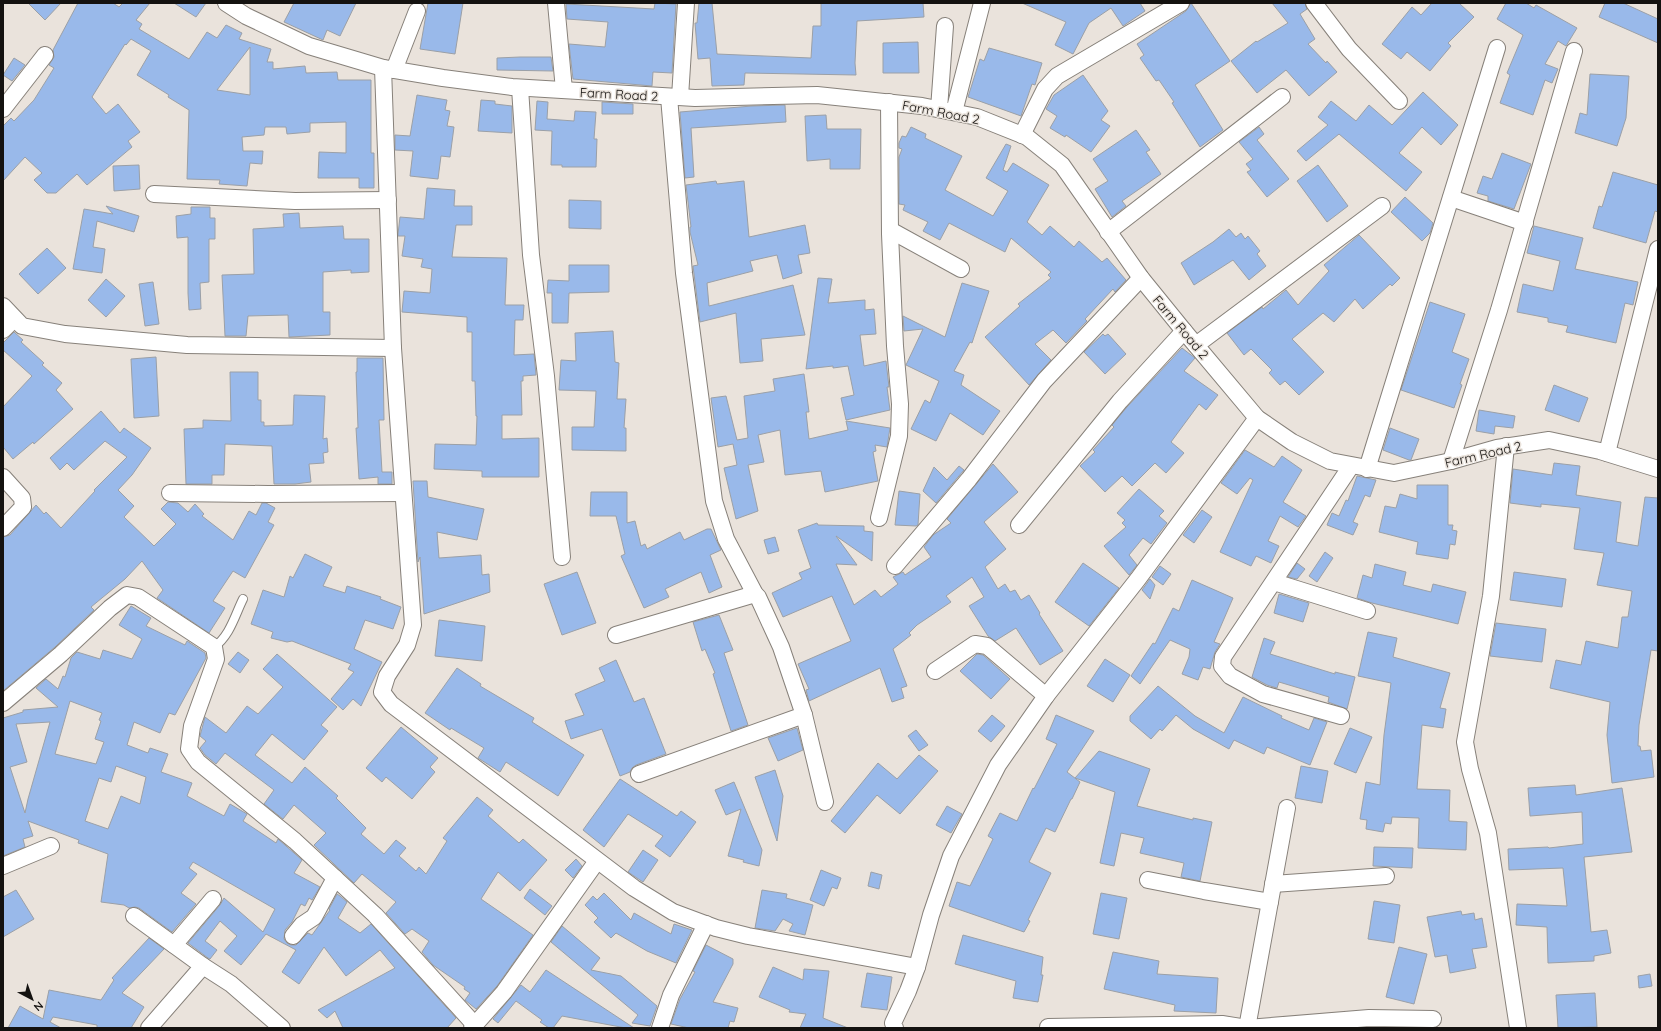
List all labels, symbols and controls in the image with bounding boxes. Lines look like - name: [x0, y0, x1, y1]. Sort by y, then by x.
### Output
- street label: Farm Road 2: [579, 84, 659, 104]
- street label: Farm Road 2: [901, 97, 981, 127]
- street label: Farm Road 2: [1150, 292, 1212, 362]
- street label: Farm Road 2: [1443, 437, 1523, 471]
- north arrow: [12, 979, 52, 1019]
- text: N: [31, 999, 46, 1014]

